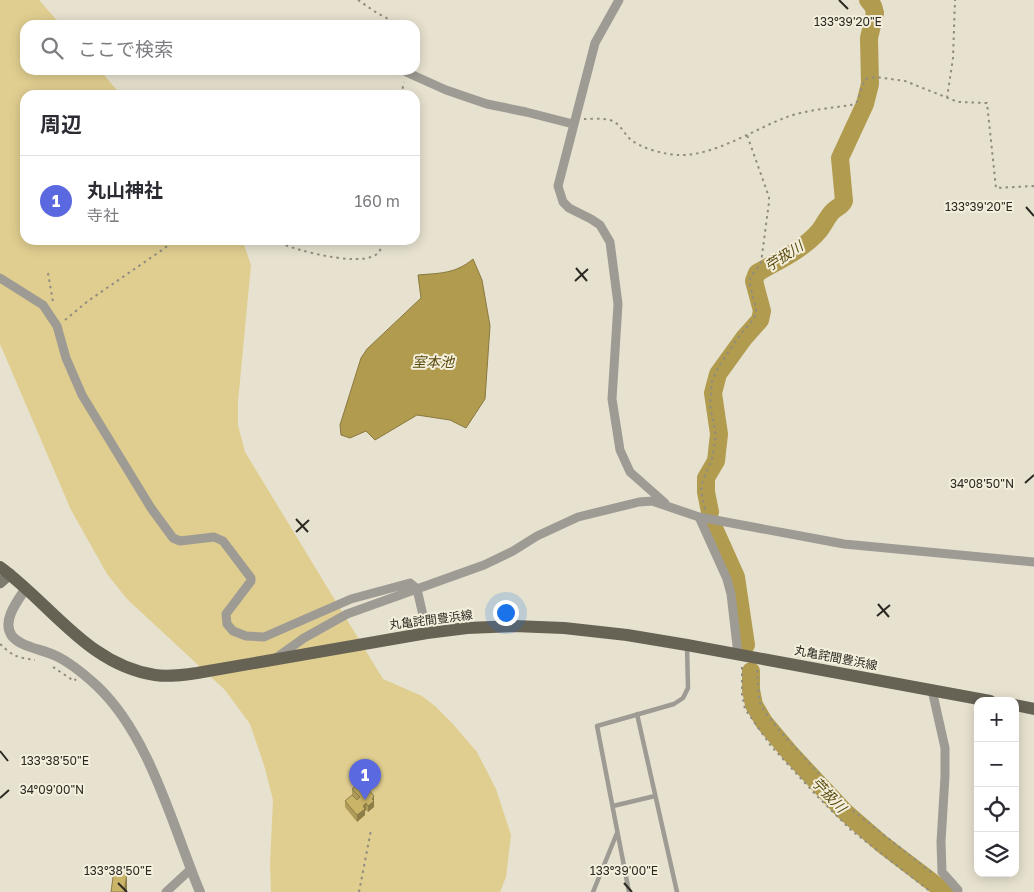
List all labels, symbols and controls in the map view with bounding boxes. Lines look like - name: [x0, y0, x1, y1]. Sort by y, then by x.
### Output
- text: 133°39'20"E: [814, 14, 882, 29]
- search box: [20, 20, 420, 75]
- icon: search: [38, 34, 66, 62]
- text: ここで検索: [78, 37, 173, 60]
- text: 周辺: [40, 111, 82, 137]
- text: 丸山神社: [87, 178, 163, 201]
- text: 1: [52, 191, 60, 211]
- text: 160 m: [354, 191, 400, 211]
- text: 133°39'20"E: [945, 199, 1013, 214]
- text: 寺社: [87, 205, 119, 225]
- water label: 苧扱川: [761, 236, 808, 274]
- water label: 室本池: [412, 353, 456, 370]
- text: 34°08'50"N: [950, 476, 1014, 491]
- your location: [493, 600, 519, 626]
- street label: 丸亀詫間豊浜線: [388, 607, 474, 632]
- street label: 丸亀詫間豊浜線: [793, 642, 879, 673]
- map controls: [974, 697, 1019, 877]
- button: +: [974, 697, 1019, 742]
- button: −: [974, 742, 1019, 787]
- text: 133°38'50"E: [21, 753, 89, 768]
- pin: 1: [349, 759, 381, 800]
- water label: 苧扱川: [809, 774, 851, 817]
- text: 34°09'00"N: [20, 782, 84, 797]
- button: locate: [974, 787, 1019, 832]
- button: layers: [974, 832, 1019, 877]
- text: 133°38'50"E: [84, 863, 152, 878]
- text: 133°39'00"E: [590, 863, 658, 878]

